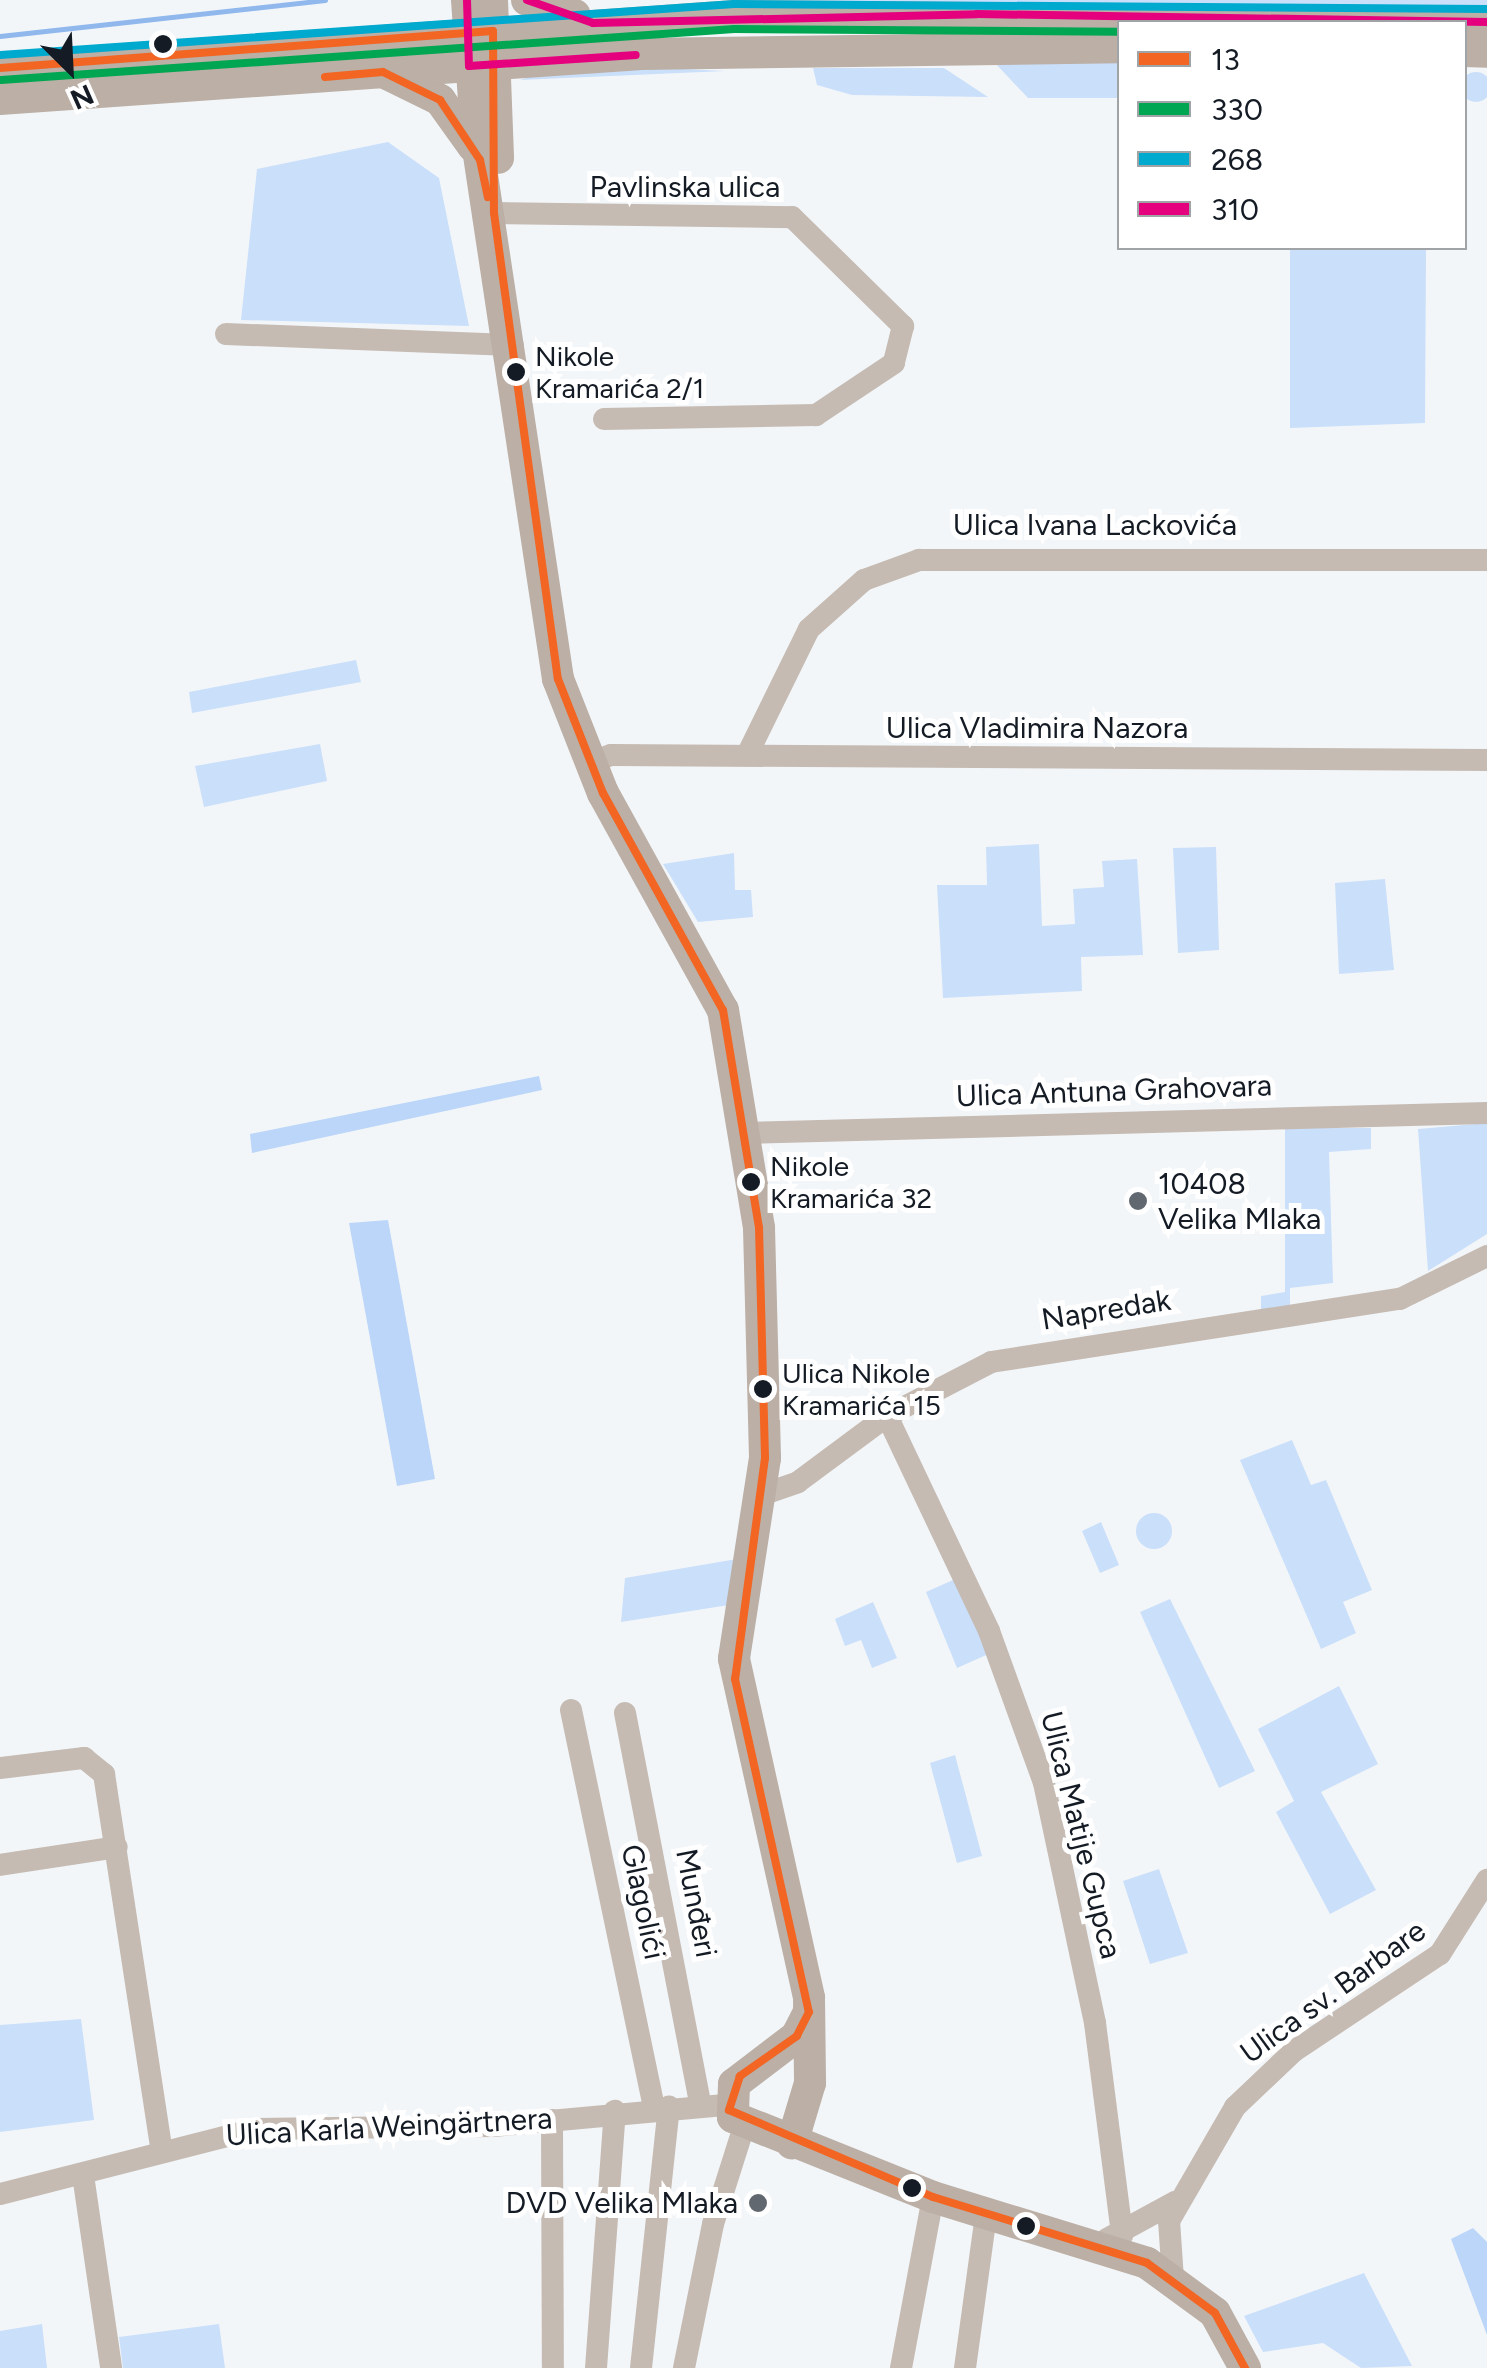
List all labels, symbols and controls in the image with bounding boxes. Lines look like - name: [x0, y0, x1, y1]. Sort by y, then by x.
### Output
- north arrow: [20, 20, 120, 120]
- legend: [1117, 20, 1467, 250]
- unlabelled marker: [153, 34, 173, 54]
- text: 13: [1211, 41, 1240, 78]
- text: N: [65, 77, 99, 117]
- text: 330: [1211, 91, 1263, 128]
- text: 268: [1211, 141, 1263, 178]
- street label: Pavlinska ulica: [590, 169, 780, 205]
- text: 310: [1211, 191, 1259, 228]
- place label: Nikole Kramarića 2/1: [535, 339, 704, 405]
- marker: Nikole Kramarića 2/1: [506, 362, 526, 382]
- street label: Ulica Ivana Lackovića: [953, 507, 1237, 543]
- street label: Ulica Vladimira Nazora: [886, 710, 1188, 746]
- street label: Ulica Antuna Grahovara: [955, 1067, 1273, 1115]
- place label: Nikole Kramarića 32: [770, 1149, 932, 1215]
- place label: 10408 Velika Mlaka: [1158, 1166, 1321, 1236]
- marker: Nikole Kramarića 32: [741, 1172, 761, 1192]
- marker: 10408 Velika Mlaka: [1127, 1190, 1149, 1212]
- street label: Napredak: [1039, 1282, 1173, 1338]
- place label: Ulica Nikole Kramarića 15: [782, 1356, 941, 1422]
- marker: Ulica Nikole Kramarića 15: [753, 1379, 773, 1399]
- street label: Ulica Matije Gupca: [1033, 1708, 1129, 1962]
- street label: Glagolići: [613, 1841, 673, 1963]
- street label: Munđeri: [668, 1846, 724, 1960]
- street label: Ulica sv. Barbare: [1233, 1913, 1433, 2071]
- street label: Ulica Karla Weingärtnera: [225, 2100, 553, 2154]
- unlabelled marker: [902, 2178, 922, 2198]
- place label: DVD Velika Mlaka: [506, 2185, 738, 2221]
- marker: DVD Velika Mlaka: [747, 2192, 769, 2214]
- unlabelled marker: [1016, 2216, 1036, 2236]

